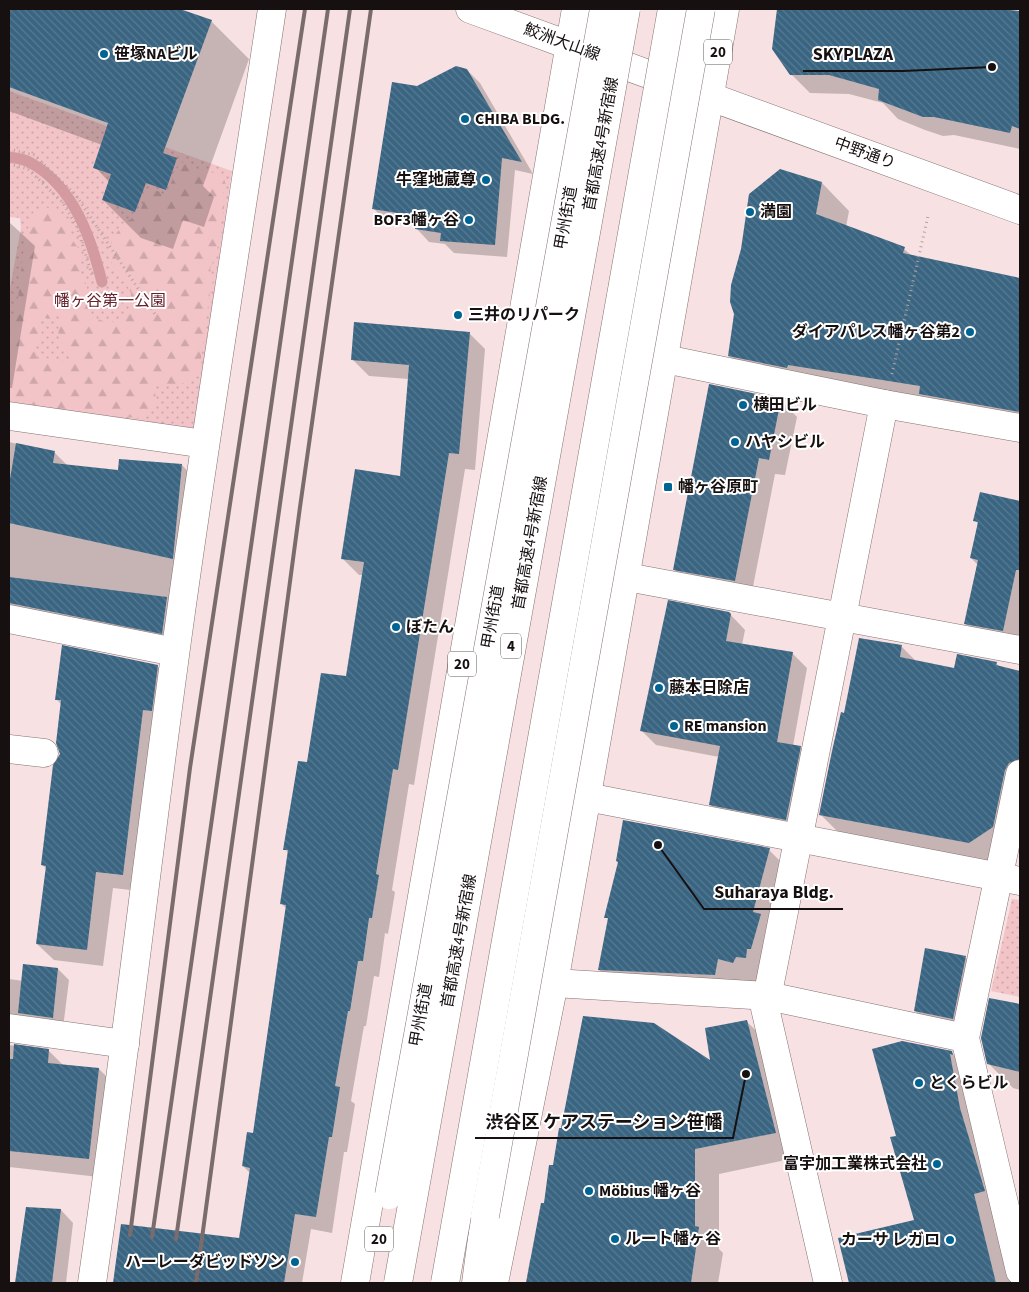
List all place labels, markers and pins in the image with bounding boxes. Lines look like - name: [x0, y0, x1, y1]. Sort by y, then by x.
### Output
- callout: SKYPLAZA: [803, 38, 903, 71]
- place label: 笹塚NAビル: [114, 43, 198, 65]
- marker: 笹塚NAビル: [98, 48, 110, 60]
- place label: CHIBA BLDG.: [475, 108, 565, 130]
- marker: CHIBA BLDG.: [459, 113, 471, 125]
- place label: 牛窪地蔵尊: [396, 169, 476, 191]
- marker: 牛窪地蔵尊: [480, 174, 492, 186]
- place label: 満園: [760, 201, 792, 223]
- marker: 満園: [744, 206, 756, 218]
- place label: BOF3幡ヶ谷: [374, 209, 459, 231]
- marker: BOF3幡ヶ谷: [463, 214, 475, 226]
- place label: 三井のリパーク: [468, 304, 580, 326]
- marker: 三井のリパーク: [452, 309, 464, 321]
- place label: ダイアパレス幡ヶ谷第2: [792, 321, 960, 343]
- marker: ダイアパレス幡ヶ谷第2: [964, 326, 976, 338]
- place label: 横田ビル: [753, 394, 817, 416]
- marker: 横田ビル: [737, 399, 749, 411]
- place label: ハヤシビル: [745, 431, 825, 453]
- marker: ハヤシビル: [729, 436, 741, 448]
- place label: 幡ヶ谷原町: [678, 476, 758, 498]
- marker: 幡ヶ谷原町: [662, 481, 674, 493]
- place label: ぼたん: [406, 616, 454, 638]
- marker: ぼたん: [390, 621, 402, 633]
- place label: 藤本日除店: [669, 677, 749, 699]
- marker: 藤本日除店: [653, 682, 665, 694]
- place label: RE mansion: [684, 715, 767, 737]
- marker: RE mansion: [668, 720, 680, 732]
- callout: Suharaya Bldg.: [704, 876, 843, 909]
- place label: とくらビル: [929, 1072, 1009, 1094]
- marker: とくらビル: [913, 1077, 925, 1089]
- callout: 渋谷区 ケアステーション笹幡: [475, 1105, 733, 1138]
- place label: 富宇加工業株式会社: [783, 1153, 927, 1175]
- marker: 富宇加工業株式会社: [931, 1158, 943, 1170]
- place label: Möbius 幡ヶ谷: [599, 1180, 701, 1202]
- marker: Möbius 幡ヶ谷: [583, 1185, 595, 1197]
- place label: ルート幡ヶ谷: [625, 1228, 721, 1250]
- place label: カーサ レガロ: [841, 1229, 940, 1251]
- marker: ルート幡ヶ谷: [609, 1233, 621, 1245]
- marker: カーサ レガロ: [944, 1234, 956, 1246]
- place label: ハーレーダビッドソン: [125, 1251, 285, 1273]
- marker: ハーレーダビッドソン: [289, 1256, 301, 1268]

